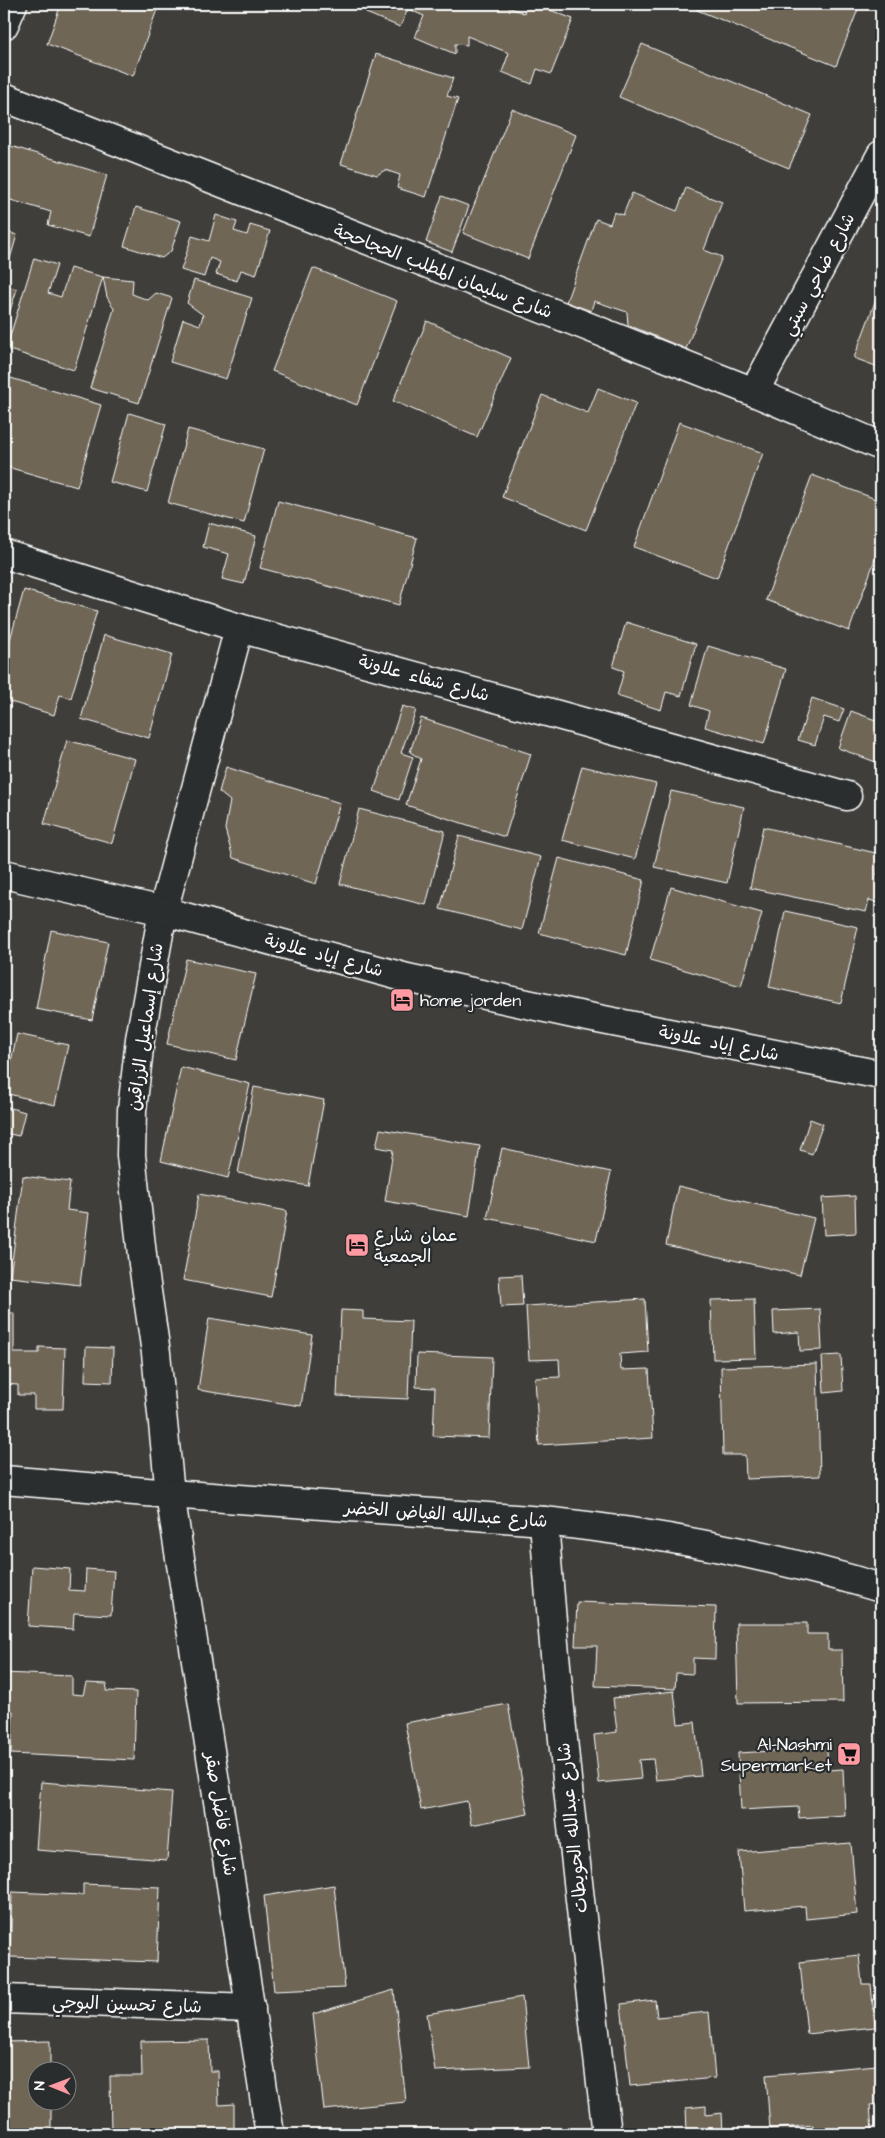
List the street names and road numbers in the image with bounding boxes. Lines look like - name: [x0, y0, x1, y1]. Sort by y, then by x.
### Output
- street label: شارع ضاحي سبتي: [776, 208, 864, 341]
- street label: شارع سليمان المطلب الحجاحجة: [330, 218, 556, 325]
- street label: شارع شفاء علاونة: [356, 649, 492, 708]
- street label: شارع إياد علاونة: [262, 928, 386, 983]
- street label: شارع إسماعيل الزراقين: [121, 942, 170, 1113]
- street label: شارع إياد علاونة: [657, 1020, 781, 1067]
- street label: شارع عبدالله الفياض الخضر: [342, 1495, 548, 1534]
- street label: شارع عبدالله الحويطات: [551, 1741, 594, 1914]
- street label: شارع فاضل صقر: [198, 1749, 243, 1878]
- street label: شارع تحسين البوجي: [52, 1989, 202, 2023]

